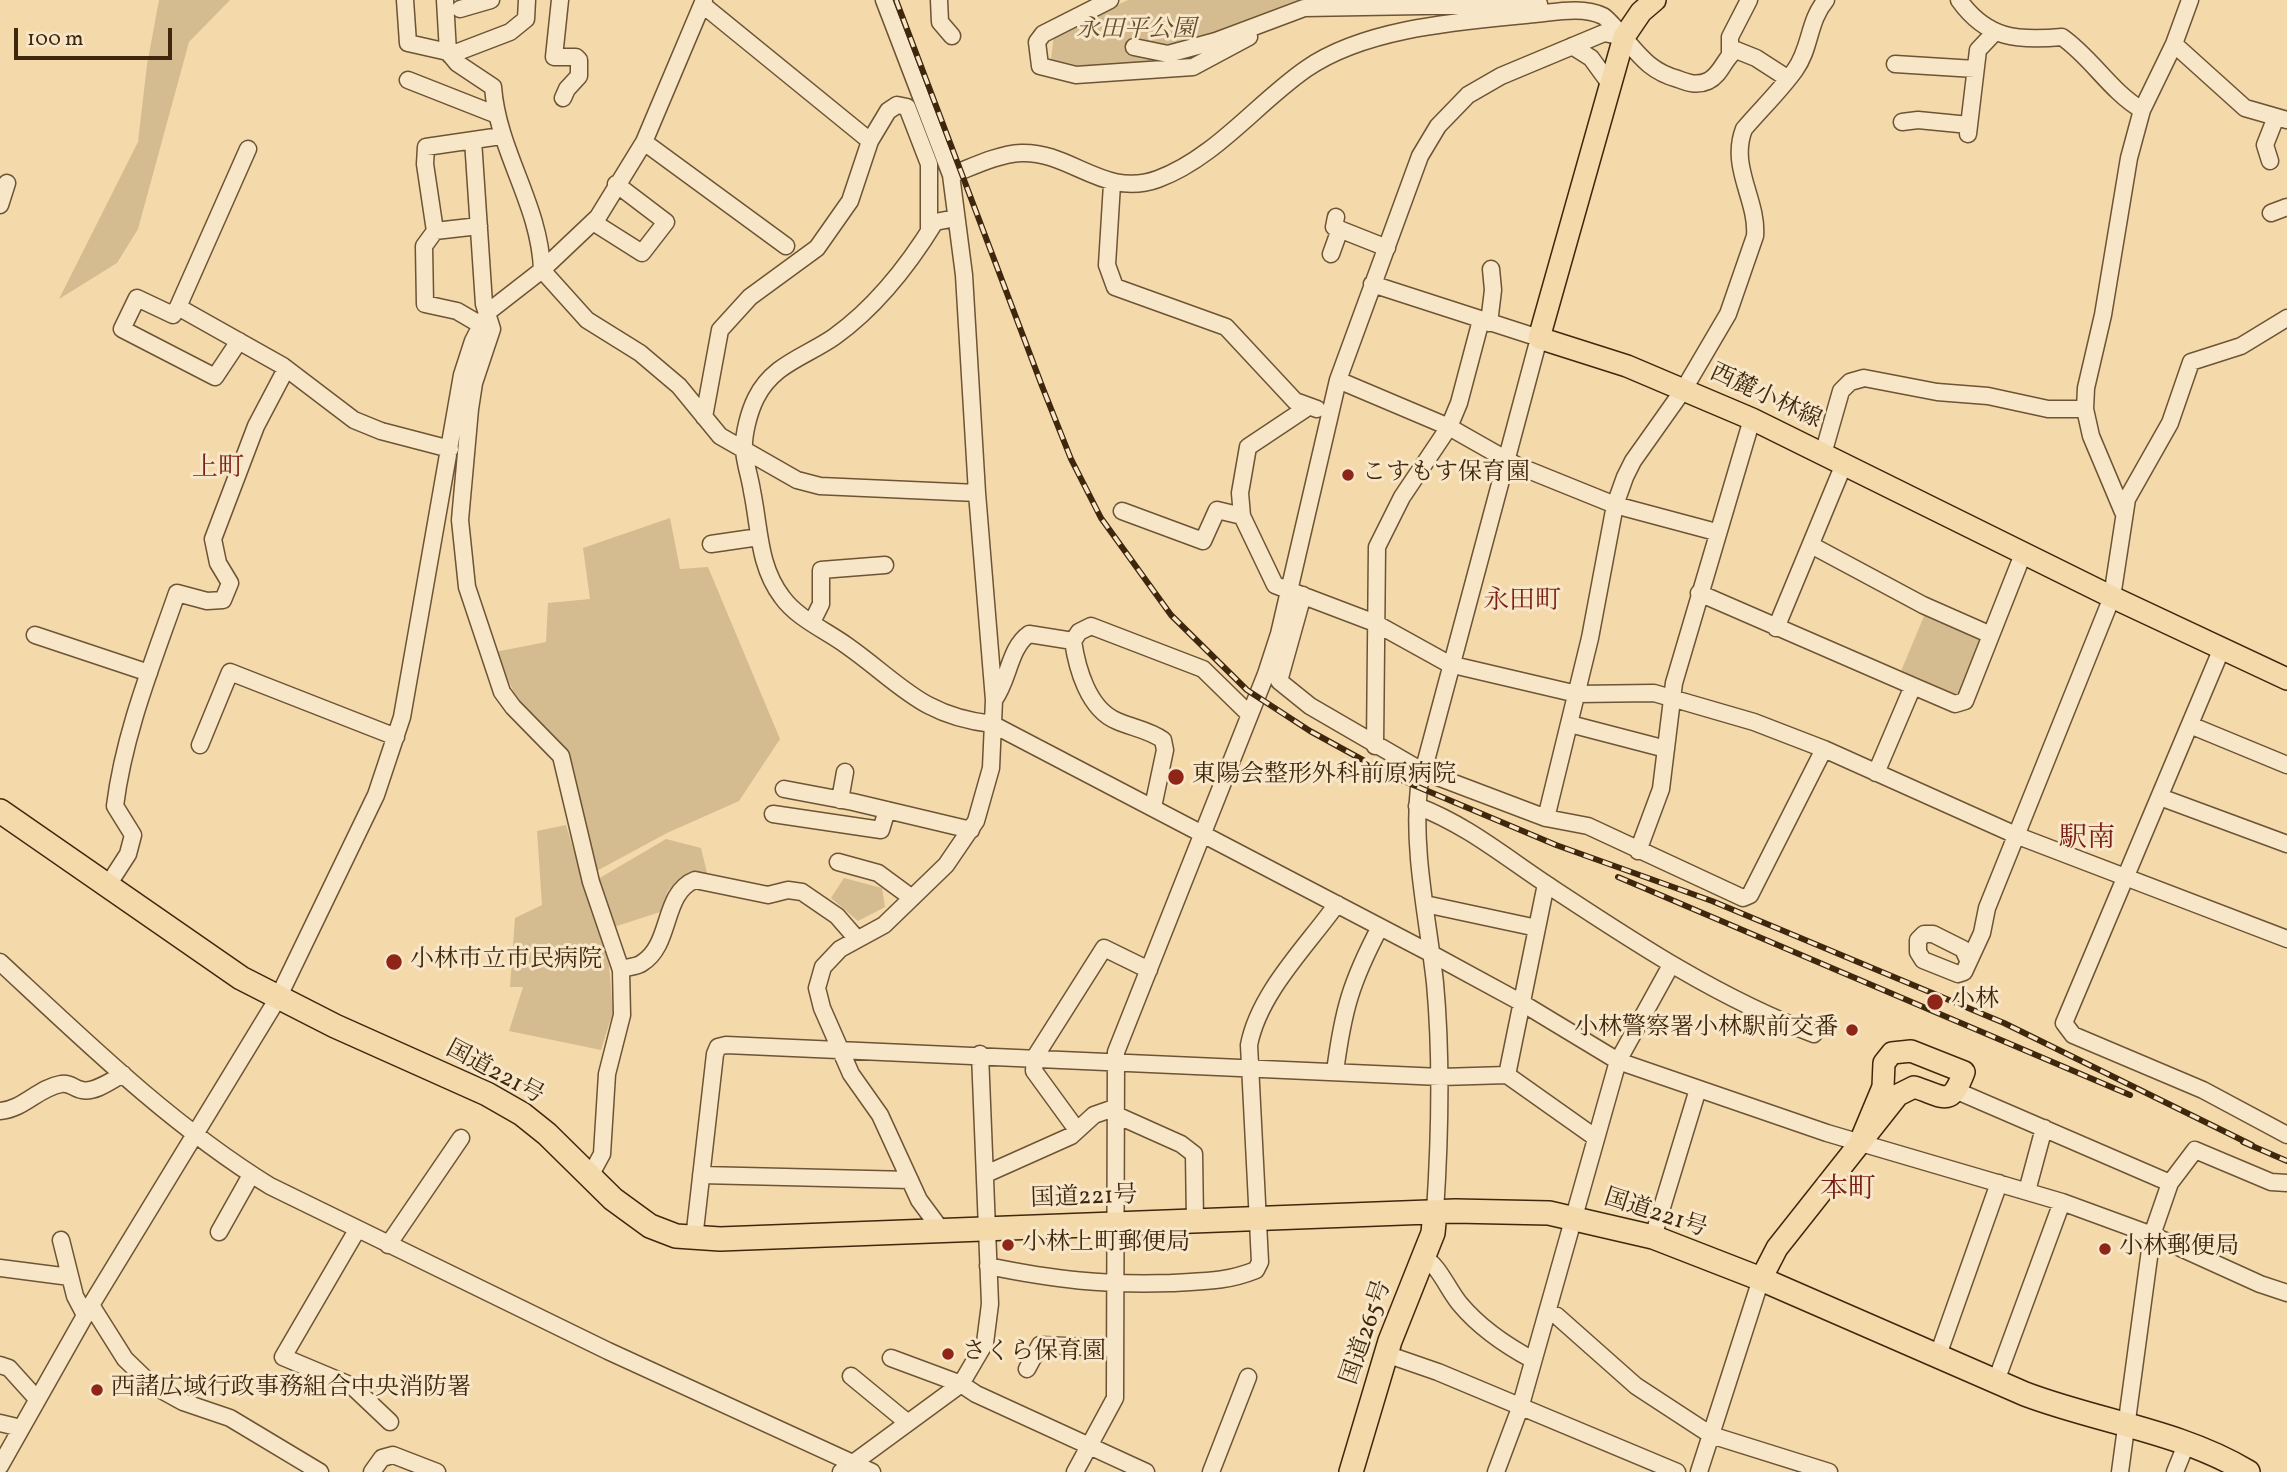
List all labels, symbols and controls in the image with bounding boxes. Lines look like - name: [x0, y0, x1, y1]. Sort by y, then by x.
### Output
- scale bar: [18, 14, 175, 58]
- park label: 永田平公園: [1076, 18, 1196, 46]
- text: 100 m: [27, 25, 84, 54]
- street label: 西麓小林線: [1705, 360, 1825, 436]
- district label: 上町: [192, 454, 244, 486]
- place label: こすもす保育園: [1362, 461, 1530, 489]
- marker: こすもす保育園: [1340, 467, 1356, 483]
- district label: 永田町: [1483, 587, 1561, 619]
- place label: 東陽会整形外科前原病院: [1192, 763, 1456, 791]
- marker: 東陽会整形外科前原病院: [1166, 767, 1186, 787]
- district label: 駅南: [2059, 824, 2115, 858]
- place label: 小林市立市民病院: [410, 948, 602, 976]
- marker: 小林市立市民病院: [384, 952, 404, 972]
- place label: 小林: [1951, 988, 1999, 1016]
- marker: 小林: [1925, 992, 1945, 1012]
- place label: 小林警察署小林駅前交番: [1574, 1016, 1838, 1044]
- marker: 小林警察署小林駅前交番: [1844, 1022, 1860, 1038]
- street label: 国道221号: [440, 1036, 548, 1112]
- district label: 本町: [1820, 1175, 1876, 1209]
- street label: 国道221号: [1030, 1183, 1138, 1215]
- street label: 国道221号: [1600, 1185, 1710, 1245]
- place label: 小林上町郵便局: [1022, 1231, 1190, 1259]
- place label: 小林郵便局: [2119, 1235, 2239, 1263]
- marker: 小林上町郵便局: [1000, 1237, 1016, 1253]
- marker: 小林郵便局: [2097, 1241, 2113, 1257]
- street label: 国道265号: [1337, 1277, 1399, 1389]
- place label: さくら保育園: [962, 1340, 1106, 1368]
- marker: さくら保育園: [940, 1346, 956, 1362]
- place label: 西諸広域行政事務組合中央消防署: [111, 1376, 471, 1404]
- marker: 西諸広域行政事務組合中央消防署: [89, 1382, 105, 1398]

